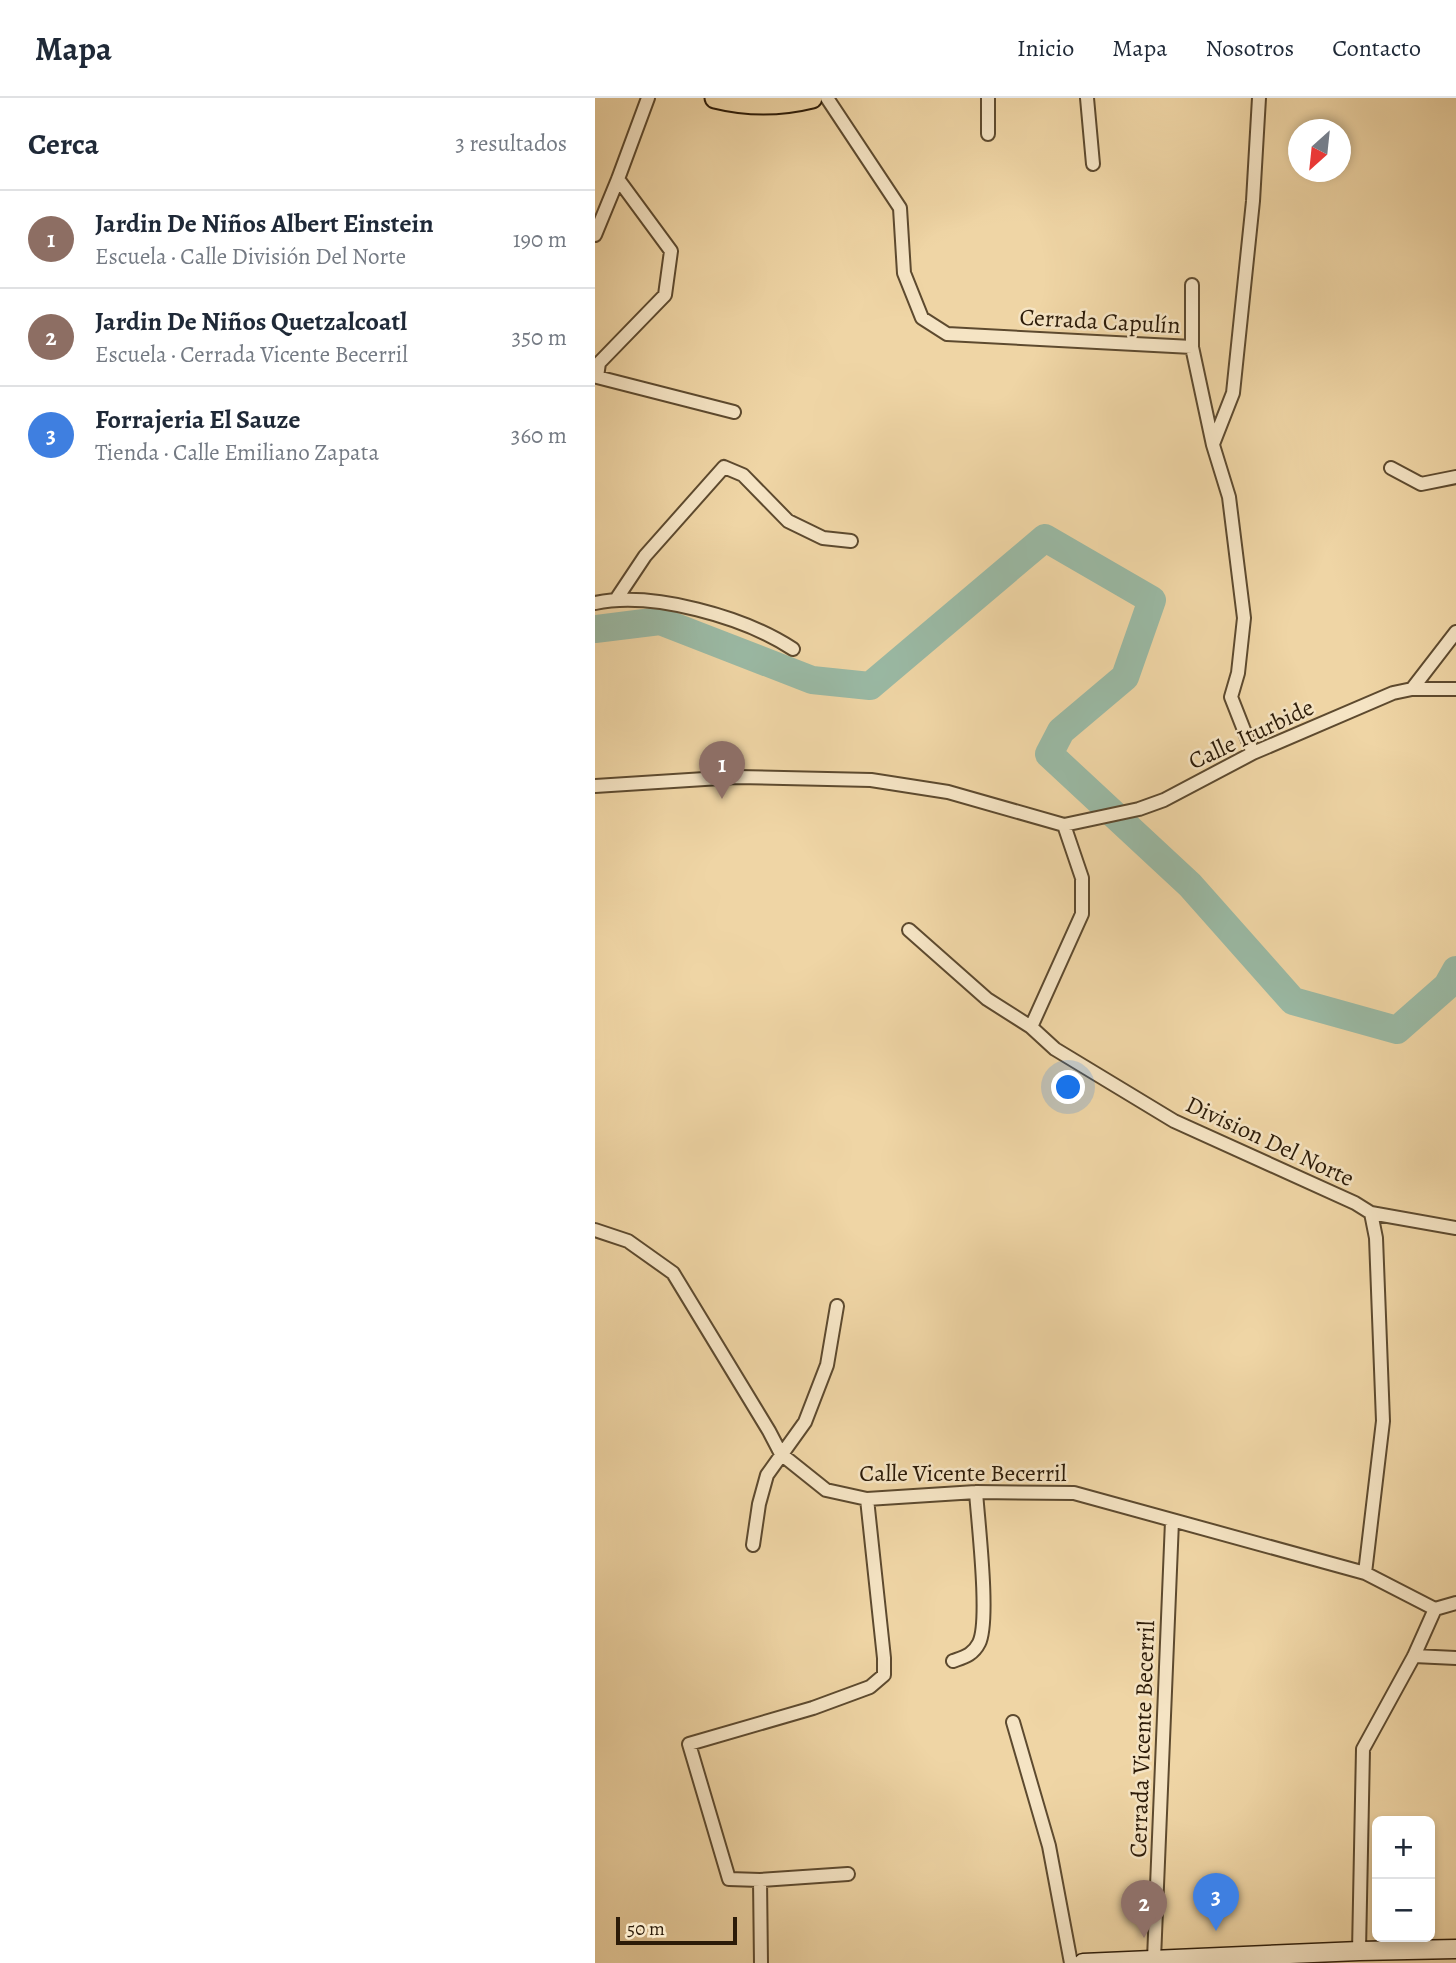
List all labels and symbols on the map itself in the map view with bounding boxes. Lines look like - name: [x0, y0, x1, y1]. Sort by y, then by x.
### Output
- north arrow: [1288, 119, 1351, 182]
- street label: Cerrada Capulín: [1019, 301, 1181, 341]
- street label: Calle Iturbide: [1183, 691, 1319, 777]
- pin: 1: [699, 741, 745, 799]
- your location: [1051, 1070, 1085, 1104]
- street label: Division Del Norte: [1181, 1088, 1359, 1194]
- street label: Calle Vicente Becerril: [859, 1457, 1067, 1489]
- street label: Cerrada Vicente Becerril: [1122, 1620, 1162, 1858]
- pin: 3: [1193, 1873, 1239, 1931]
- pin: 2: [1121, 1880, 1167, 1938]
- scale bar: [616, 1914, 737, 1946]

